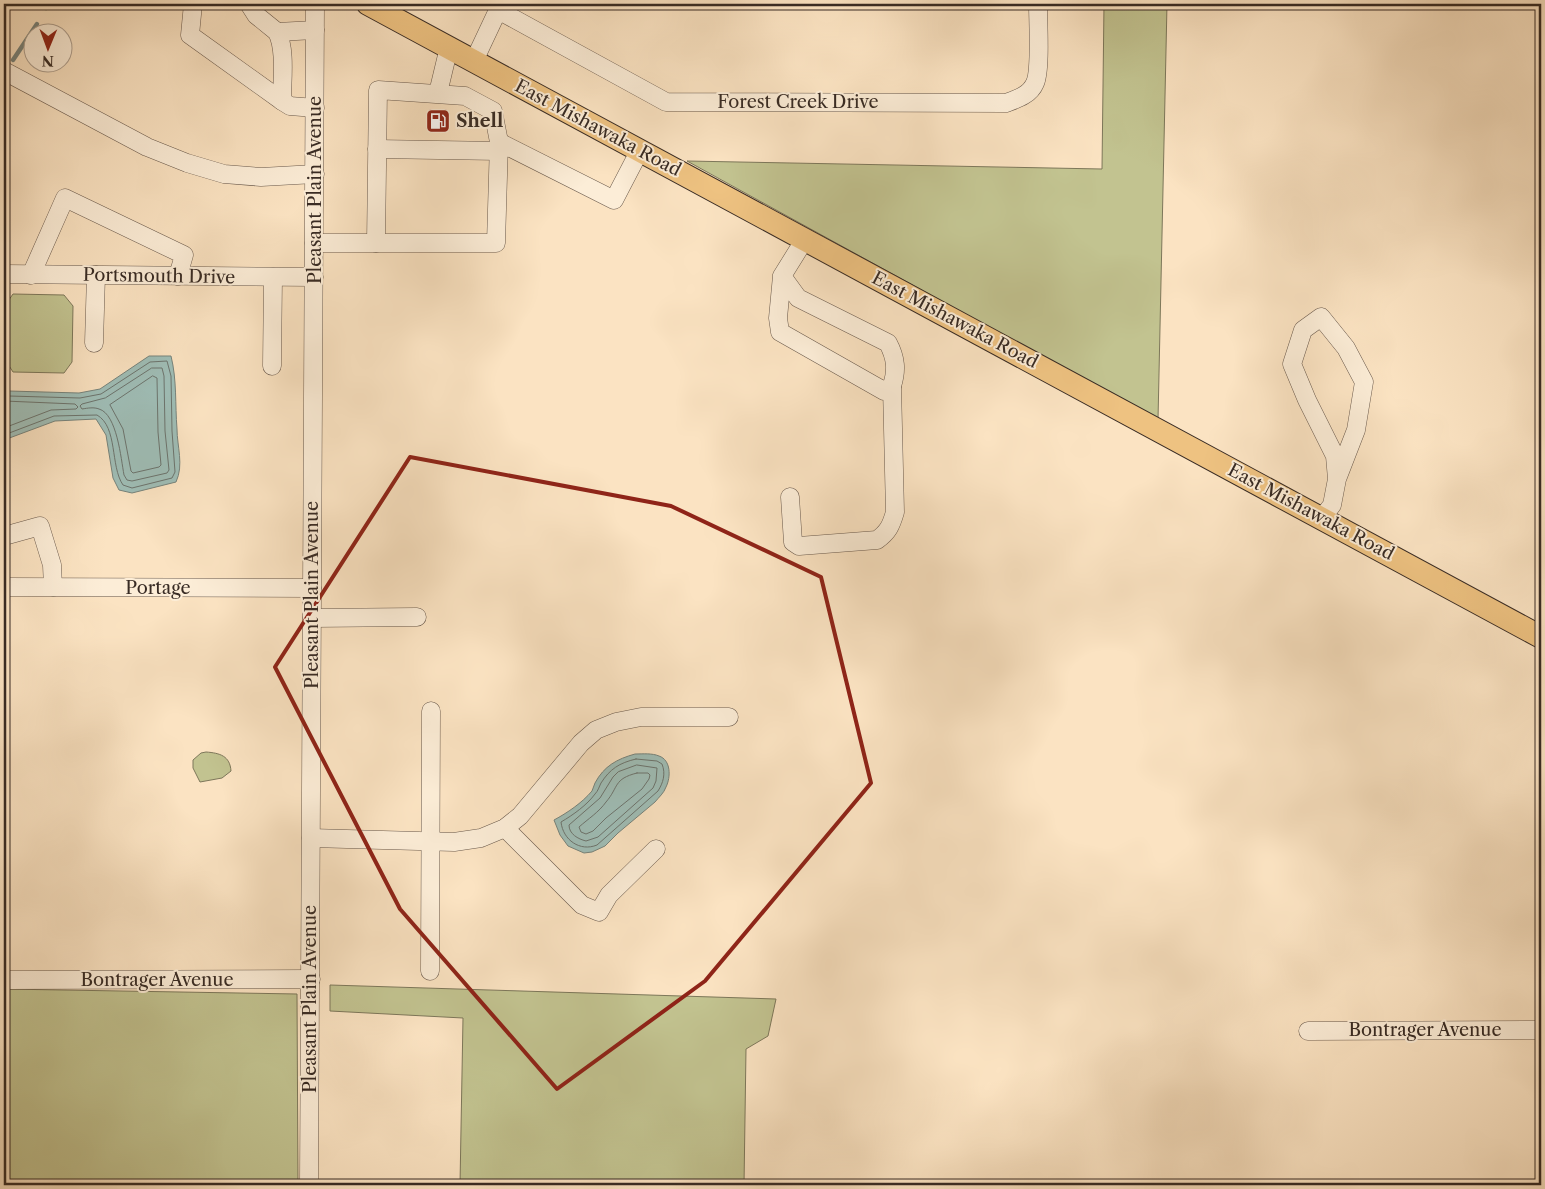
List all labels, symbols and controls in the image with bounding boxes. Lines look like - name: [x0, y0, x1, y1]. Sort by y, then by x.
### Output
- north arrow: [22, 22, 72, 72]
- text: N: [42, 52, 54, 70]
- street label: East Mishawaka Road: [511, 75, 685, 181]
- street label: Forest Creek Drive: [717, 91, 879, 113]
- street label: Pleasant Plain Avenue: [304, 96, 326, 284]
- fuel station icon: Shell: [425, 108, 451, 134]
- place label: Shell: [456, 110, 503, 132]
- street label: Portsmouth Drive: [83, 264, 235, 288]
- street label: East Mishawaka Road: [868, 267, 1042, 373]
- street label: East Mishawaka Road: [1224, 459, 1398, 565]
- street label: Pleasant Plain Avenue: [301, 501, 323, 689]
- street label: Portage: [125, 577, 191, 599]
- street label: Pleasant Plain Avenue: [299, 905, 321, 1093]
- street label: Bontrager Avenue: [80, 969, 234, 991]
- street label: Bontrager Avenue: [1348, 1019, 1502, 1041]

